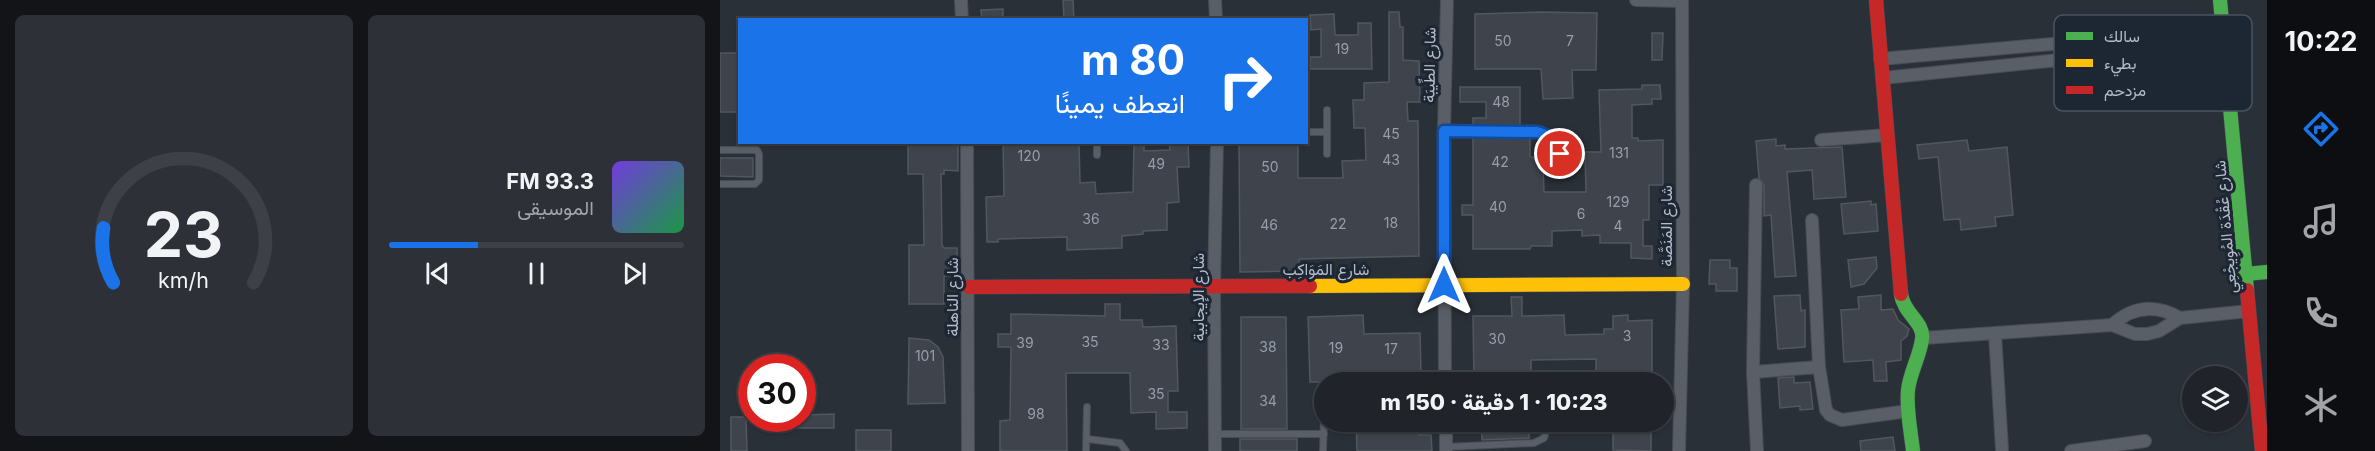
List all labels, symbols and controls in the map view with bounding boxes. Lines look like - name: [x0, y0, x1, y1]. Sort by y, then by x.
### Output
- legend: [2054, 15, 2252, 111]
- text: 10:22: [2285, 25, 2357, 58]
- text: سالك: [2104, 26, 2140, 46]
- street label: شارع الطِّيبَة: [1417, 27, 1442, 103]
- house number: 50: [1494, 32, 1512, 49]
- house number: 7: [1566, 32, 1574, 49]
- text: 80 m: [1081, 34, 1185, 85]
- house number: 19: [1335, 40, 1349, 57]
- icon: right: [1206, 42, 1284, 120]
- text: بطيء: [2104, 53, 2136, 77]
- text: مزدحم: [2104, 80, 2146, 101]
- text: انعطف يمينًا: [1055, 87, 1185, 120]
- house number: 48: [1492, 93, 1510, 110]
- icon: directions: [2300, 108, 2342, 150]
- house number: 45: [1382, 125, 1400, 142]
- pin: [1534, 128, 1585, 179]
- icon: arrive: [1543, 137, 1576, 170]
- house number: 131: [1609, 144, 1629, 161]
- house number: 120: [1017, 147, 1041, 164]
- house number: 43: [1382, 151, 1400, 168]
- house number: 42: [1491, 153, 1509, 170]
- house number: 49: [1147, 155, 1165, 172]
- house number: 50: [1261, 158, 1279, 175]
- street label: شارع عُقْدَة المُوِيجْعِي: [2209, 159, 2245, 294]
- text: 93.3 FM: [506, 168, 594, 194]
- street label: شارع المَنَصَّة: [1656, 185, 1678, 267]
- house number: 129: [1607, 193, 1629, 210]
- text: الموسيقى: [517, 196, 594, 220]
- text: 23: [144, 197, 224, 272]
- house number: 40: [1489, 198, 1507, 215]
- icon: music: [2300, 200, 2342, 242]
- house number: 6: [1577, 205, 1585, 222]
- house number: 36: [1082, 210, 1100, 227]
- house number: 18: [1384, 214, 1398, 231]
- house number: 22: [1329, 215, 1347, 232]
- house number: 46: [1260, 216, 1278, 233]
- house number: 4: [1613, 217, 1623, 234]
- street label: شارع الإيجابية: [1188, 253, 1210, 341]
- position arrow: [1412, 253, 1476, 317]
- icon: previous: [421, 257, 454, 290]
- icon: pause: [520, 257, 553, 290]
- icon: next: [618, 257, 651, 290]
- street label: شارع الناهلة: [942, 257, 964, 337]
- street label: شارع المَوَاكِب: [1283, 259, 1369, 281]
- text: km/h: [158, 267, 209, 293]
- icon: phone: [2300, 292, 2342, 334]
- house number: 3: [1623, 327, 1631, 344]
- house number: 30: [1488, 330, 1506, 347]
- house number: 35: [1081, 333, 1099, 350]
- house number: 39: [1016, 334, 1034, 351]
- house number: 33: [1152, 336, 1170, 353]
- house number: 38: [1259, 338, 1277, 355]
- house number: 19: [1329, 339, 1343, 356]
- house number: 17: [1384, 340, 1398, 357]
- house number: 101: [915, 347, 935, 364]
- speed limit sign: 30: [738, 354, 816, 432]
- map controls: [2182, 366, 2248, 432]
- button: layers: [2182, 366, 2248, 432]
- icon: climate: [2300, 384, 2342, 426]
- house number: 35: [1147, 385, 1165, 402]
- text: 10:23 · 1 دقيقة · 150 m: [1380, 389, 1608, 415]
- house number: 34: [1259, 392, 1277, 409]
- house number: 98: [1027, 405, 1045, 422]

